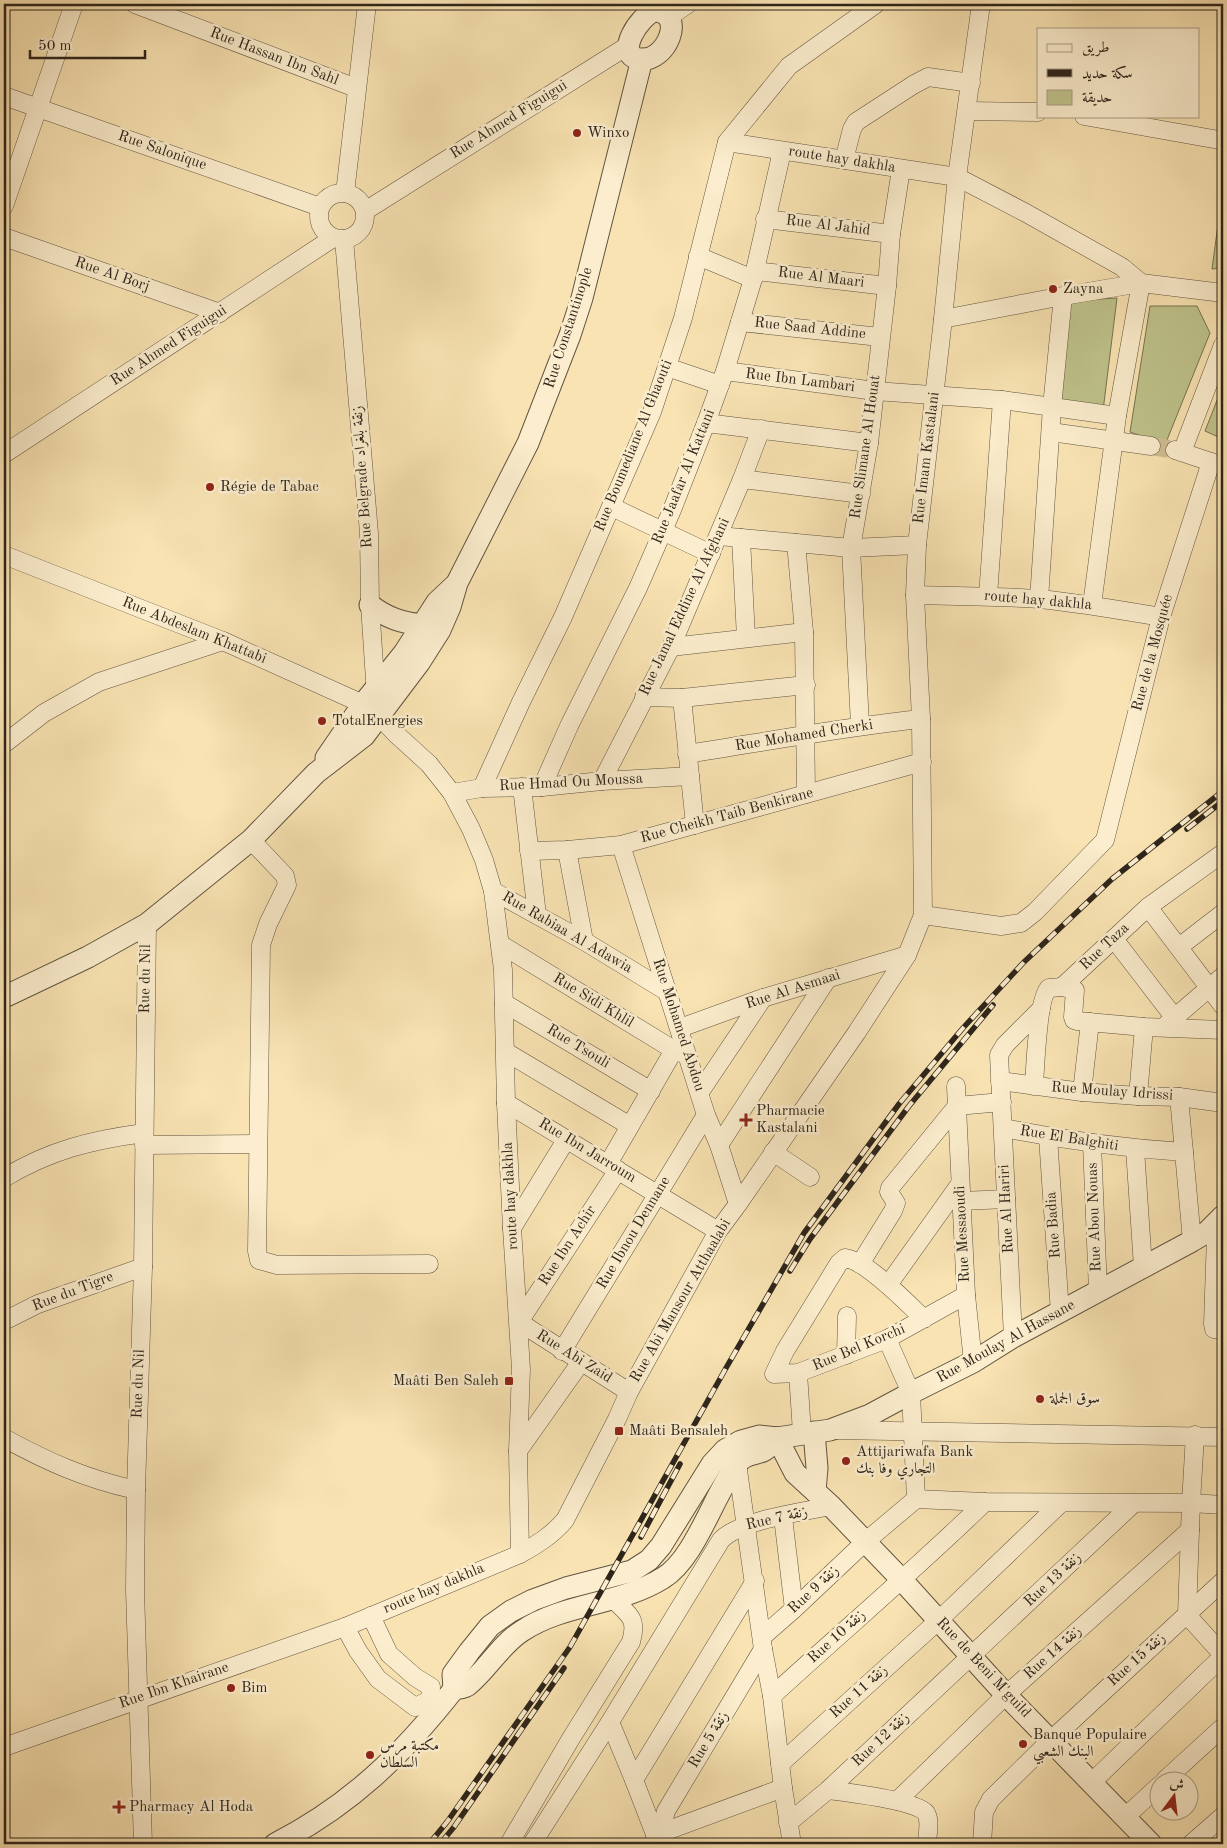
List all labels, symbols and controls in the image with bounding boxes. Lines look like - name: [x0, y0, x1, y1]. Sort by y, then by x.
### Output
- street label: Rue Hassan Ibn Sahl: [208, 26, 340, 88]
- scale bar: [30, 28, 145, 60]
- legend: [1037, 28, 1200, 118]
- text: 50 m: [38, 39, 72, 54]
- text: طريق: [1082, 41, 1109, 57]
- text: سكة حديد: [1082, 65, 1133, 82]
- street label: Rue Ahmed Figuigui: [448, 78, 570, 162]
- text: حديقة: [1082, 91, 1112, 106]
- place label: Winxo: [587, 126, 629, 141]
- marker: Winxo: [571, 127, 583, 139]
- street label: Rue Salonique: [116, 129, 208, 173]
- street label: route hay dakhla: [787, 144, 897, 176]
- street label: Rue Al Jahid: [785, 213, 871, 239]
- street label: Rue Al Borj: [73, 255, 151, 295]
- street label: Rue Al Maari: [777, 265, 865, 291]
- street label: Rue Constantinople: [542, 266, 596, 390]
- place label: Zayna: [1063, 282, 1104, 297]
- marker: Zayna: [1047, 283, 1059, 295]
- street label: Rue Ahmed Figuigui: [108, 303, 230, 389]
- street label: Rue Saad Addine: [753, 316, 867, 342]
- street label: Rue Boumediane Al Ghaouti: [593, 358, 675, 534]
- street label: Rue Ibn Lambari: [744, 367, 856, 395]
- street label: Rue Slimane Al Houat: [848, 374, 884, 520]
- street label: Rue Imam Kastalani: [911, 391, 943, 525]
- street label: Rue Belgrade زنقة بلغراد: [351, 405, 376, 549]
- street label: Rue Jaafar Al Kattani: [650, 407, 718, 547]
- place label: Régie de Tabac: [220, 480, 319, 495]
- marker: Régie de Tabac: [204, 481, 216, 493]
- street label: Rue Jamal Eddine Al Afghani: [637, 516, 733, 698]
- street label: route hay dakhla: [984, 589, 1093, 613]
- street label: Rue de la Mosquée: [1130, 593, 1176, 713]
- street label: Rue Abdeslam Khattabi: [120, 595, 268, 667]
- place label: TotalEnergies: [332, 714, 423, 729]
- marker: TotalEnergies: [316, 715, 328, 727]
- street label: Rue Mohamed Cherki: [734, 718, 874, 754]
- street label: Rue Hmad Ou Moussa: [499, 772, 644, 794]
- street label: Rue Cheikh Taib Benkirane: [639, 786, 815, 846]
- street label: Rue Rabiaa Al Adawia: [499, 890, 635, 977]
- street label: Rue Taza: [1078, 920, 1133, 973]
- street label: Rue du Nil: [138, 944, 154, 1014]
- street label: Rue Mohamed Abdou: [649, 957, 707, 1093]
- street label: Rue Al Asmaai: [744, 968, 842, 1012]
- street label: Rue Sidi Khlil: [550, 971, 636, 1031]
- street label: Rue Tsouli: [544, 1022, 612, 1072]
- street label: Rue Moulay Idrissi: [1050, 1080, 1174, 1104]
- place label: Pharmacie Kastalani: [756, 1104, 825, 1136]
- marker: Pharmacie Kastalani: [740, 1114, 752, 1126]
- street label: Rue Ibn Jarroum: [536, 1116, 638, 1186]
- street label: Rue El Balghiti: [1019, 1124, 1119, 1154]
- street label: route hay dakhla: [501, 1141, 521, 1250]
- street label: Rue Abou Nouas: [1086, 1162, 1104, 1272]
- street label: Rue Al Hariri: [997, 1164, 1017, 1254]
- street label: Rue Ibnou Dennane: [595, 1174, 674, 1292]
- street label: Rue Messaoudi: [953, 1185, 973, 1283]
- street label: Rue Badia: [1044, 1191, 1064, 1259]
- street label: Rue Ibn Achir: [537, 1203, 599, 1289]
- street label: Rue Abi Mansour Atthaalabi: [628, 1217, 734, 1385]
- street label: Rue du Tigre: [30, 1270, 116, 1314]
- street label: Rue Moulay Al Hassane: [934, 1298, 1078, 1386]
- street label: Rue Bel Korchi: [810, 1322, 908, 1374]
- street label: Rue Abi Zaid: [533, 1328, 615, 1386]
- street label: Rue du Nil: [130, 1349, 148, 1419]
- place label: Maâti Ben Saleh: [393, 1374, 499, 1389]
- marker: Maâti Ben Saleh: [503, 1375, 515, 1387]
- place label: سوق الجملة: [1049, 1392, 1100, 1407]
- marker: سوق الجملة: [1034, 1393, 1046, 1405]
- place label: Maâti Bensaleh: [629, 1424, 728, 1439]
- marker: Maâti Bensaleh: [613, 1425, 625, 1437]
- place label: Attijariwafa Bank التجاري وفا بنك: [856, 1445, 973, 1480]
- marker: Attijariwafa Bank التجاري وفا بنك: [840, 1455, 852, 1467]
- street label: Rue 7 زنقة: [745, 1505, 809, 1533]
- street label: Rue 13 زنقة: [1022, 1550, 1084, 1610]
- street label: route hay dakhla: [381, 1561, 487, 1617]
- street label: Rue 9 زنقة: [786, 1563, 842, 1617]
- street label: Rue 10 زنقة: [805, 1607, 869, 1667]
- street label: Rue de Beni M'guild: [933, 1615, 1033, 1721]
- street label: Rue 14 زنقة: [1021, 1623, 1085, 1683]
- street label: Rue 15 زنقة: [1105, 1630, 1169, 1690]
- street label: Rue Ibn Khairane: [117, 1660, 231, 1712]
- street label: Rue 11 زنقة: [827, 1662, 891, 1722]
- place label: Bim: [241, 1681, 267, 1696]
- marker: Bim: [225, 1682, 237, 1694]
- street label: Rue 5 زنقة: [686, 1709, 732, 1771]
- street label: Rue 12 زنقة: [850, 1710, 912, 1770]
- place label: Banque Populaire البنك الشعبي: [1033, 1728, 1147, 1765]
- place label: مكتبة مرس السلطان: [380, 1737, 439, 1771]
- marker: Banque Populaire البنك الشعبي: [1017, 1738, 1029, 1750]
- marker: مكتبة مرس السلطان: [364, 1749, 376, 1761]
- north arrow: [1150, 1770, 1200, 1820]
- text: ش: [1169, 1776, 1186, 1793]
- place label: Pharmacy Al Hoda: [129, 1800, 254, 1815]
- marker: Pharmacy Al Hoda: [113, 1801, 125, 1813]

